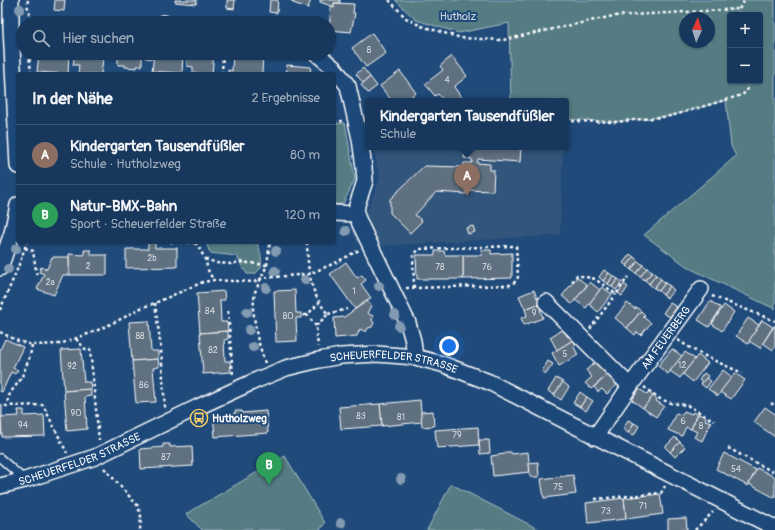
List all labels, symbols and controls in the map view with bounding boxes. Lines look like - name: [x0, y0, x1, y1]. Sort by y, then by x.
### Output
- park label: Hutholz: [440, 10, 476, 23]
- north arrow: [679, 12, 715, 48]
- map controls: [727, 12, 763, 84]
- button: +: [727, 12, 763, 48]
- search box: [16, 16, 336, 60]
- icon: search: [30, 27, 52, 49]
- text: Hier suchen: [62, 29, 134, 48]
- house number: 8: [367, 45, 372, 56]
- button: −: [727, 48, 763, 84]
- house number: 4: [444, 75, 450, 86]
- text: In der Nähe: [32, 88, 113, 109]
- text: 2 Ergebnisse: [251, 90, 320, 106]
- popup: [365, 98, 569, 150]
- text: Kindergarten Tausendfüßler: [380, 107, 554, 126]
- text: Schule: [380, 126, 416, 142]
- text: Kindergarten Tausendfüßler: [70, 137, 245, 156]
- text: A: [41, 147, 49, 163]
- text: 80 m: [290, 147, 320, 163]
- text: Schule · Hutholzweg: [70, 156, 181, 172]
- pin: A: [454, 163, 480, 196]
- text: Natur-BMX-Bahn: [70, 197, 177, 216]
- text: B: [41, 207, 49, 223]
- text: 120 m: [284, 207, 320, 223]
- text: Sport · Scheuerfelder Straße: [70, 216, 226, 232]
- house number: 2b: [147, 253, 157, 264]
- house number: 2: [85, 261, 91, 272]
- house number: 78: [435, 262, 445, 273]
- house number: 76: [482, 262, 492, 273]
- house number: 2a: [45, 277, 55, 288]
- house number: 1: [352, 286, 356, 297]
- street label: AM FEUERBERG: [639, 304, 693, 372]
- house number: 84: [205, 306, 216, 317]
- house number: 9: [532, 308, 537, 319]
- house number: 80: [283, 311, 293, 322]
- house number: 88: [135, 331, 145, 342]
- your location: [439, 336, 459, 356]
- house number: 82: [208, 345, 218, 356]
- street label: SCHEUERFELDER STRASSE: [329, 348, 460, 377]
- house number: 5: [563, 349, 568, 360]
- house number: 12: [678, 360, 686, 371]
- house number: 92: [67, 361, 77, 372]
- house number: 86: [139, 380, 149, 391]
- house number: 90: [71, 408, 81, 419]
- bus stop icon: Hutholzweg: [189, 408, 209, 428]
- house number: 83: [356, 411, 366, 422]
- place label: Hutholzweg: [212, 412, 267, 425]
- house number: 81: [397, 412, 405, 423]
- house number: 6: [680, 416, 686, 427]
- house number: 94: [18, 420, 29, 431]
- house number: 8: [699, 421, 704, 432]
- street label: SCHEUERFELDER STRASSE: [17, 430, 143, 488]
- house number: 79: [452, 430, 462, 441]
- house number: 87: [161, 452, 171, 463]
- pin: B: [256, 452, 282, 485]
- house number: 54: [731, 464, 742, 475]
- house number: 75: [553, 482, 563, 493]
- house number: 71: [639, 501, 647, 512]
- house number: 73: [601, 506, 611, 517]

